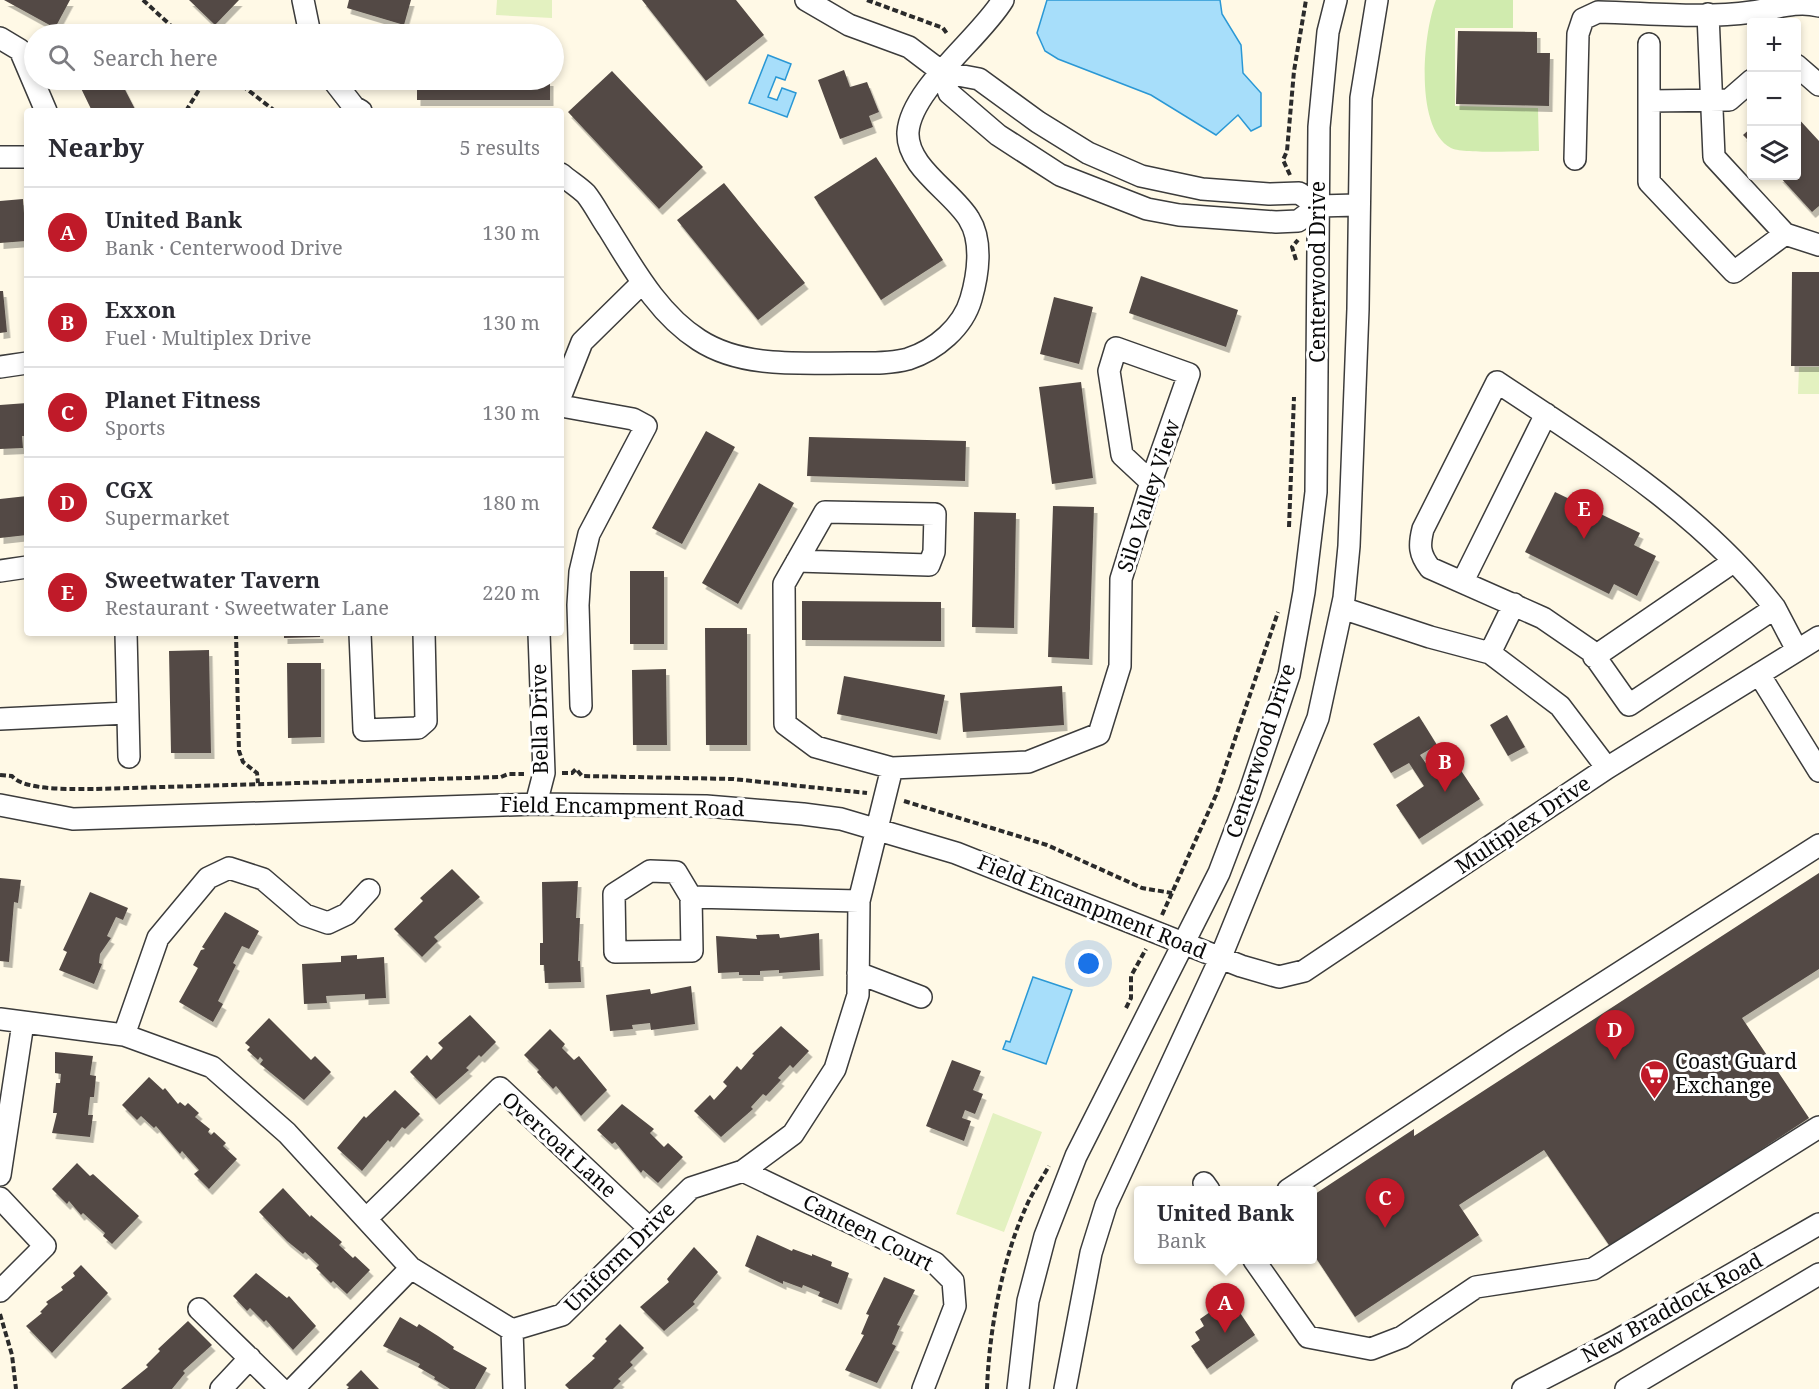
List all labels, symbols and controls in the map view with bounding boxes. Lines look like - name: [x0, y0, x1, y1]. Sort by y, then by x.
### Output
- map controls: [1747, 18, 1801, 180]
- button: +: [1747, 18, 1801, 72]
- search box: [24, 24, 564, 90]
- icon: search: [45, 41, 78, 74]
- text: Search here: [93, 42, 218, 72]
- button: −: [1747, 72, 1801, 126]
- button: layers: [1747, 126, 1801, 180]
- text: Nearby: [48, 129, 144, 165]
- text: 5 results: [460, 134, 540, 161]
- street label: Centerwood Drive: [1303, 181, 1331, 363]
- text: United Bank: [105, 204, 242, 234]
- text: A: [60, 219, 75, 246]
- text: 130 m: [482, 219, 540, 246]
- text: Bank · Centerwood Drive: [105, 234, 343, 261]
- text: Exxon: [105, 294, 176, 324]
- text: B: [61, 309, 74, 336]
- text: 130 m: [482, 309, 540, 336]
- text: Fuel · Multiplex Drive: [105, 324, 311, 351]
- text: Planet Fitness: [105, 384, 261, 414]
- text: C: [61, 399, 74, 426]
- text: 130 m: [482, 399, 540, 426]
- text: Sports: [105, 414, 165, 441]
- street label: Silo Valley View: [1110, 415, 1186, 576]
- text: CGX: [105, 474, 153, 504]
- text: D: [60, 489, 75, 516]
- text: 180 m: [482, 489, 540, 516]
- pin: E: [1564, 490, 1604, 539]
- text: Supermarket: [105, 504, 230, 531]
- text: Sweetwater Tavern: [105, 564, 320, 594]
- text: E: [61, 579, 74, 606]
- text: 220 m: [482, 579, 540, 606]
- text: Restaurant · Sweetwater Lane: [105, 594, 389, 621]
- street label: Centerwood Drive: [1219, 660, 1302, 842]
- street label: Bella Drive: [524, 664, 554, 775]
- pin: B: [1426, 742, 1464, 792]
- street label: Multiplex Drive: [1449, 769, 1595, 880]
- street label: Field Encampment Road: [499, 790, 745, 822]
- street label: Field Encampment Road: [974, 847, 1211, 965]
- your location: [1074, 949, 1103, 978]
- pin: D: [1596, 1010, 1634, 1060]
- place label: Coast Guard Exchange: [1675, 1047, 1797, 1099]
- supermarket icon: Coast Guard Exchange: [1638, 1058, 1670, 1100]
- street label: Overcoat Lane: [496, 1085, 623, 1203]
- pin: C: [1366, 1178, 1404, 1228]
- popup: [1134, 1186, 1317, 1264]
- street label: Canteen Court: [798, 1187, 938, 1277]
- street label: Uniform Drive: [558, 1195, 681, 1318]
- text: United Bank: [1157, 1197, 1294, 1227]
- text: Bank: [1157, 1227, 1206, 1254]
- street label: New Braddock Road: [1576, 1246, 1767, 1368]
- pin: A: [1206, 1284, 1244, 1333]

